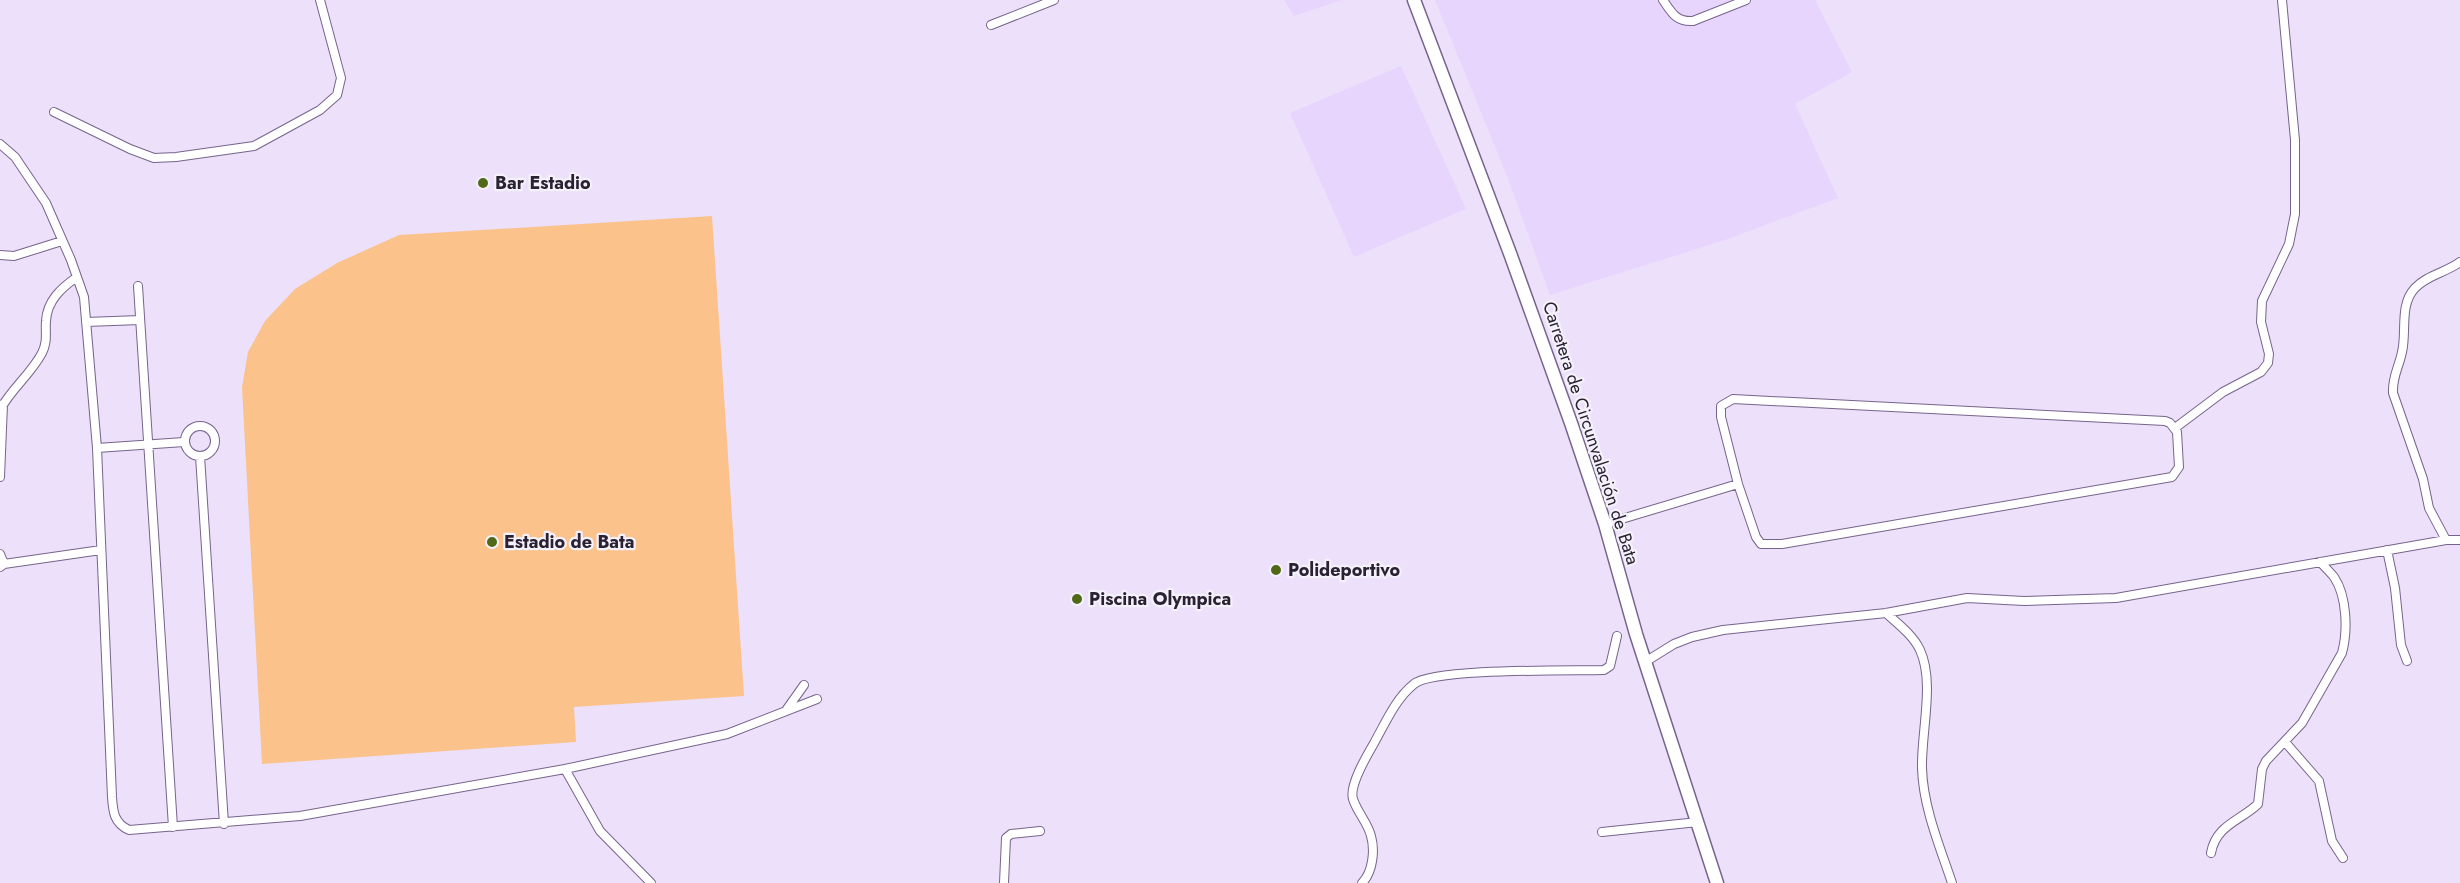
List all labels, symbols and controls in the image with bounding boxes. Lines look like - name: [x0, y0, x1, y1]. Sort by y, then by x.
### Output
- place label: Bar Estadio: [495, 170, 591, 196]
- marker: Bar Estadio: [476, 176, 490, 190]
- street label: Carretera de Circunvalación de Bata: [1536, 298, 1646, 568]
- place label: Estadio de Bata: [504, 529, 634, 555]
- marker: Estadio de Bata: [485, 535, 499, 549]
- place label: Polideportivo: [1288, 557, 1401, 583]
- marker: Polideportivo: [1269, 563, 1283, 577]
- place label: Piscina Olympica: [1089, 586, 1231, 612]
- marker: Piscina Olympica: [1070, 592, 1084, 606]

